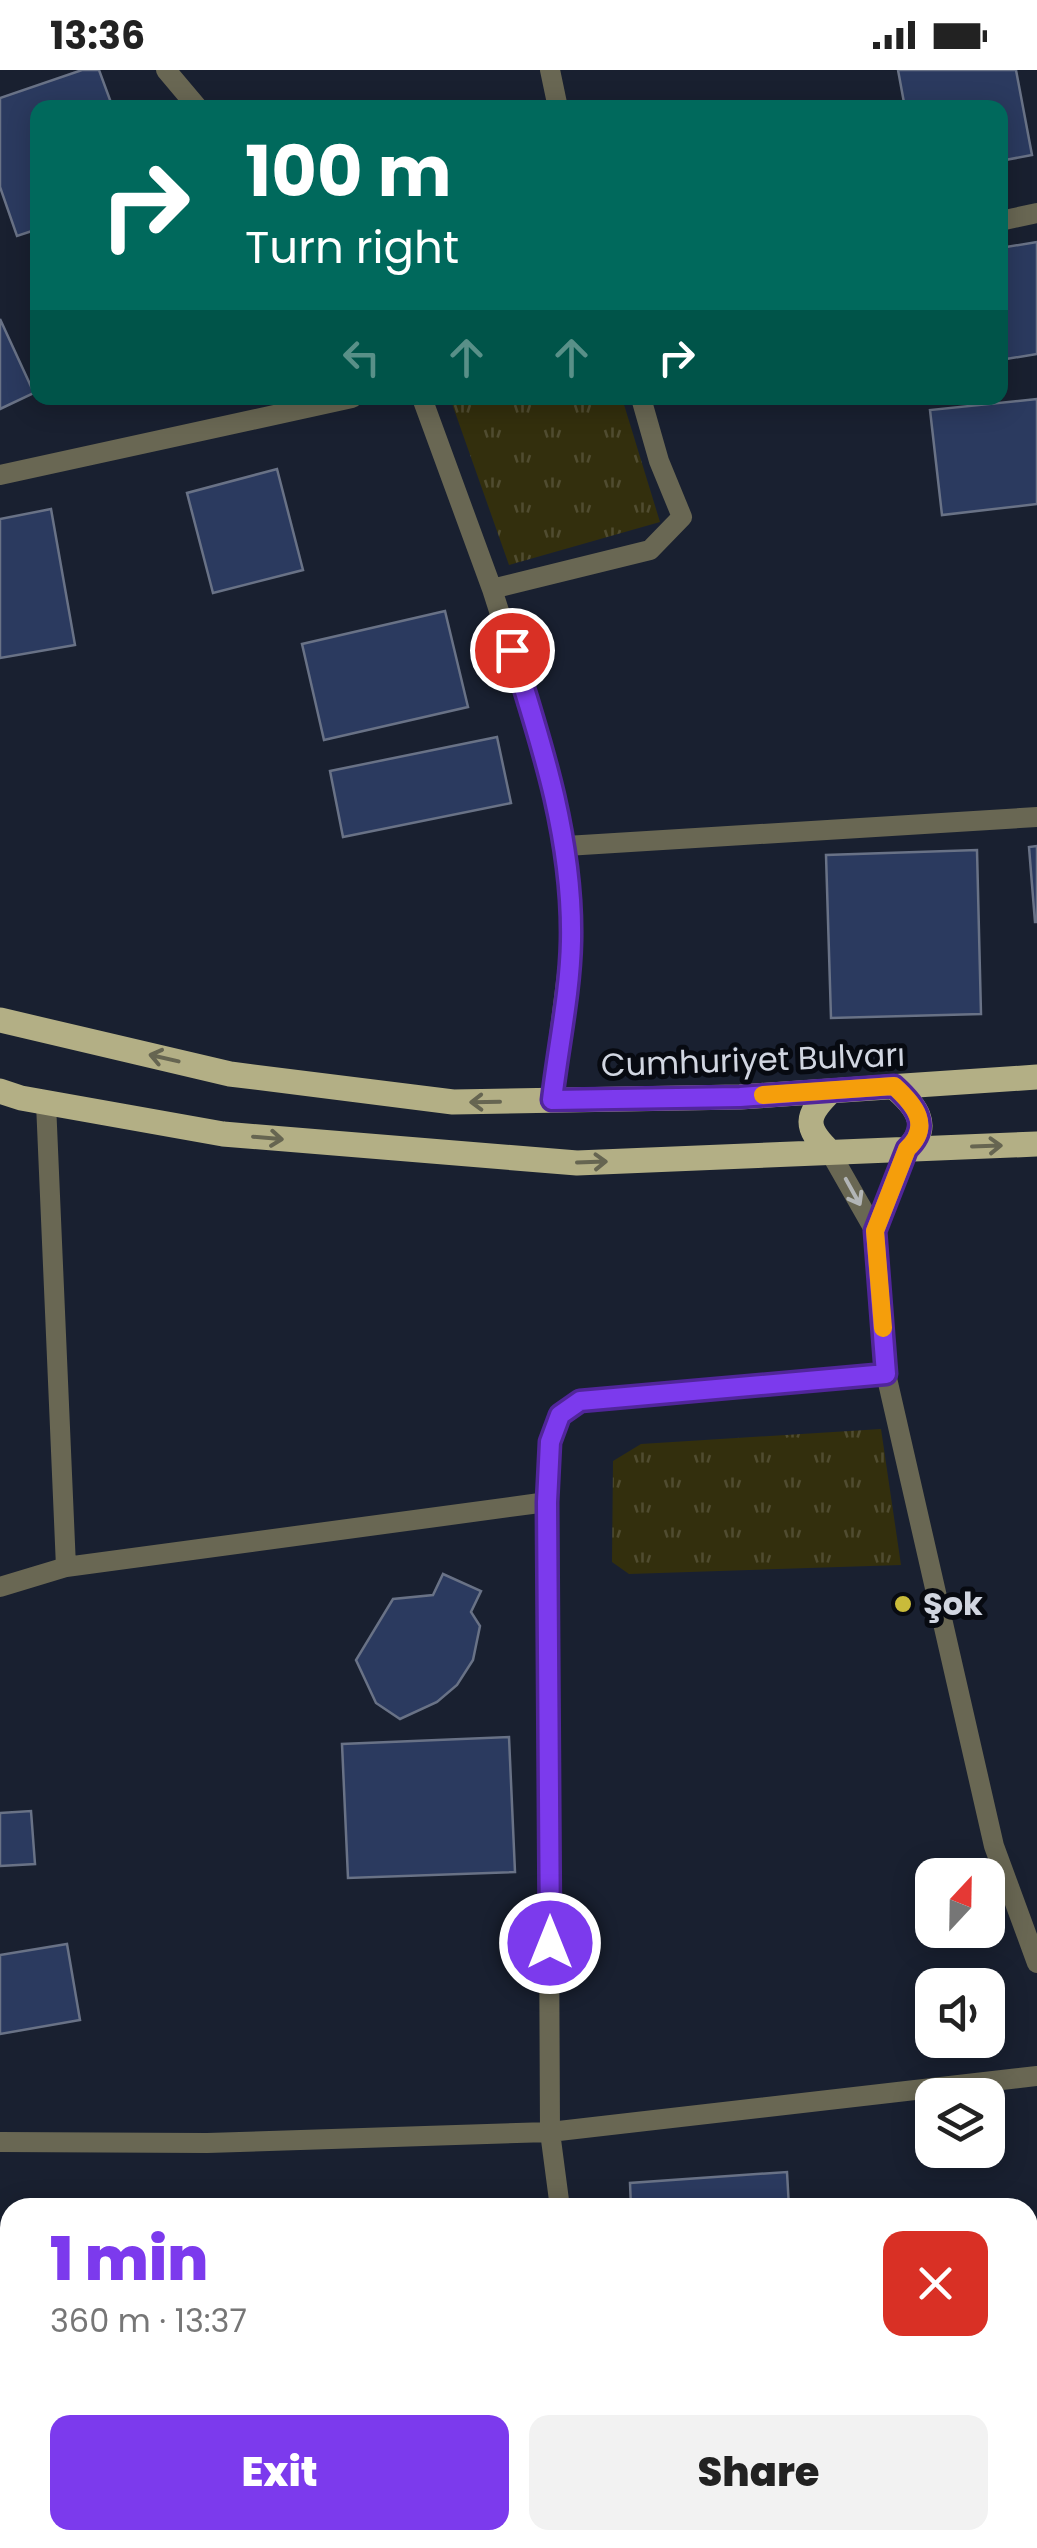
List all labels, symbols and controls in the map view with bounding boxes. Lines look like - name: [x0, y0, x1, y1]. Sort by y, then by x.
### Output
- text: 13:36: [50, 9, 145, 62]
- text: 100 m: [245, 122, 452, 221]
- icon: right: [80, 140, 210, 270]
- text: Turn right: [245, 216, 459, 279]
- icon: left: [334, 330, 389, 385]
- icon: ahead: [439, 330, 494, 385]
- icon: ahead: [544, 330, 599, 385]
- icon: right: [649, 330, 704, 385]
- pin: [470, 608, 555, 693]
- icon: arrive: [485, 623, 540, 678]
- street label: Cumhuriyet Bulvarı: [600, 1032, 906, 1087]
- one-way arrow: [149, 1048, 181, 1066]
- one-way arrow: [470, 1092, 502, 1111]
- one-way arrow: [251, 1128, 283, 1147]
- one-way arrow: [970, 1137, 1002, 1156]
- one-way arrow: [575, 1152, 607, 1171]
- one-way arrow: [843, 1177, 863, 1206]
- place label: Şok: [923, 1581, 983, 1626]
- marker: Şok: [892, 1593, 914, 1615]
- north arrow: [915, 1858, 1005, 1948]
- map controls: [915, 1858, 1005, 2168]
- position arrow: [498, 1891, 602, 1995]
- button: sound: [915, 1968, 1005, 2058]
- button: layers: [915, 2078, 1005, 2168]
- text: 1 min: [50, 2217, 208, 2301]
- button: close: [883, 2231, 988, 2336]
- text: 360 m · 13:37: [50, 2298, 247, 2343]
- button: Exit: [50, 2415, 509, 2530]
- button: Share: [529, 2415, 988, 2530]

